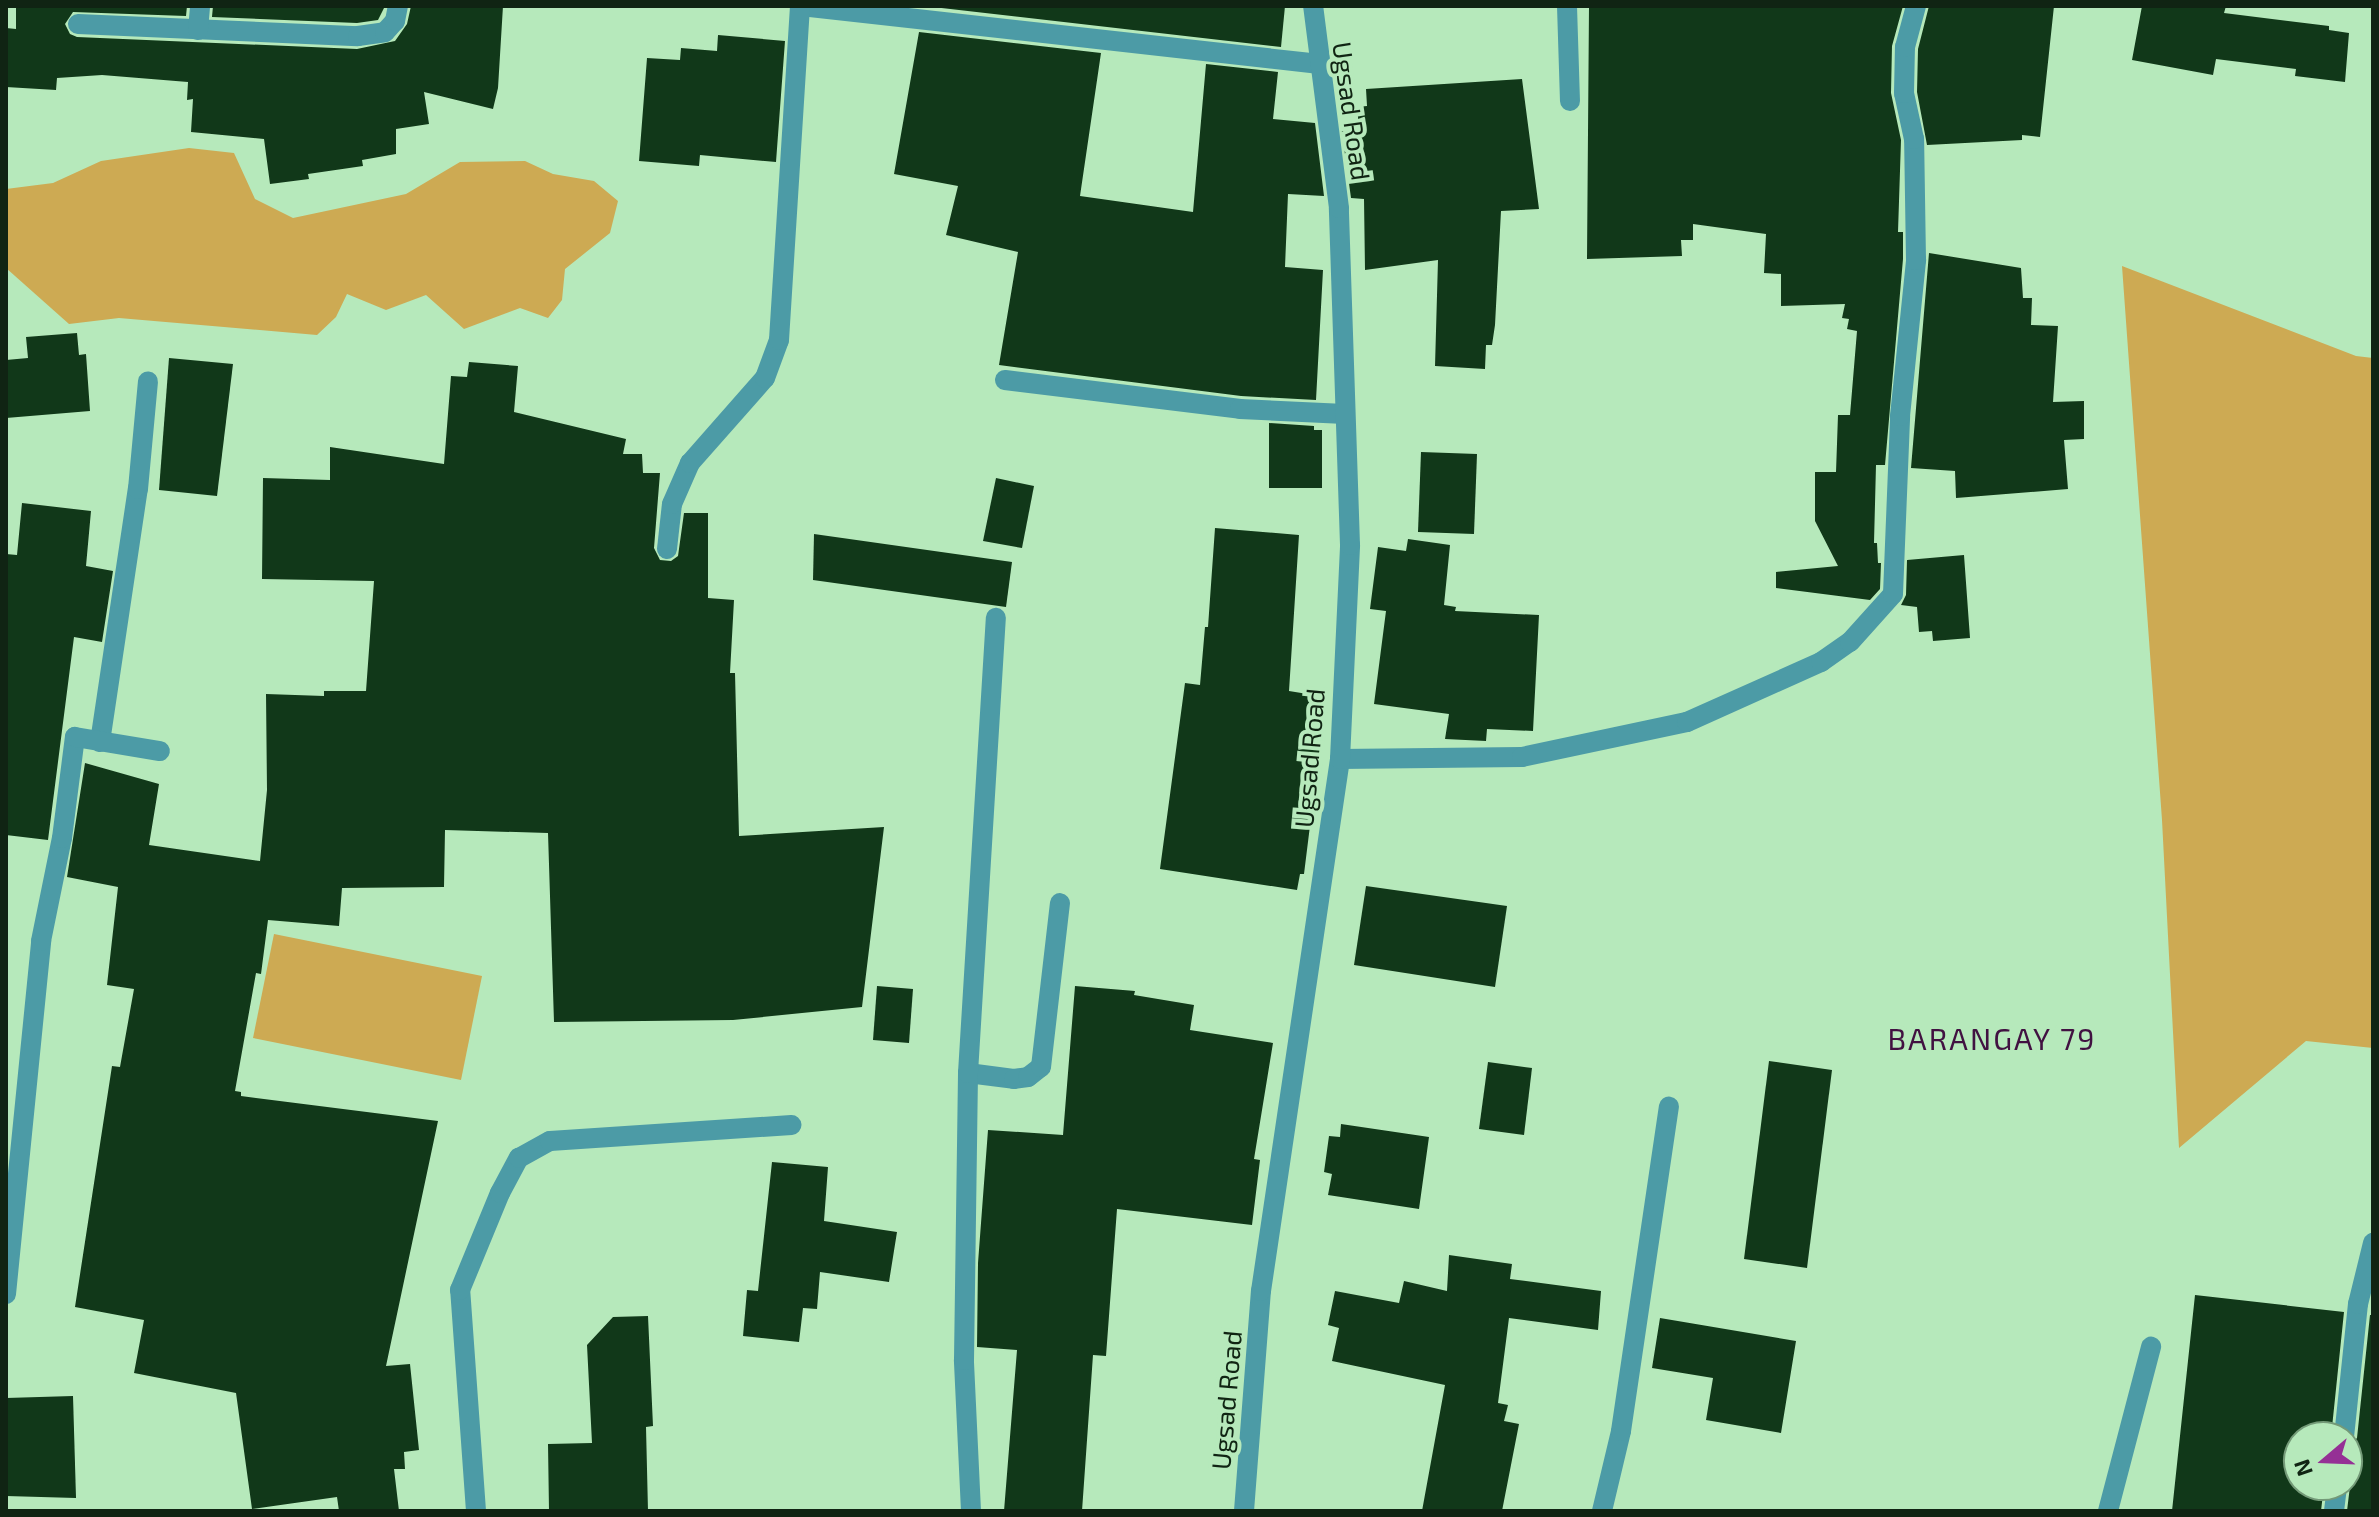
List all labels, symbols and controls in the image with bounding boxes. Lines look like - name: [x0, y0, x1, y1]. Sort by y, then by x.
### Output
- street label: Ugsad Road: [1327, 40, 1377, 182]
- street label: Ugsad Road: [1287, 687, 1331, 829]
- district label: BARANGAY 79: [1887, 1020, 2097, 1056]
- street label: Ugsad Road: [1204, 1329, 1248, 1471]
- north arrow: [2283, 1421, 2363, 1501]
- text: N: [2287, 1456, 2317, 1480]

